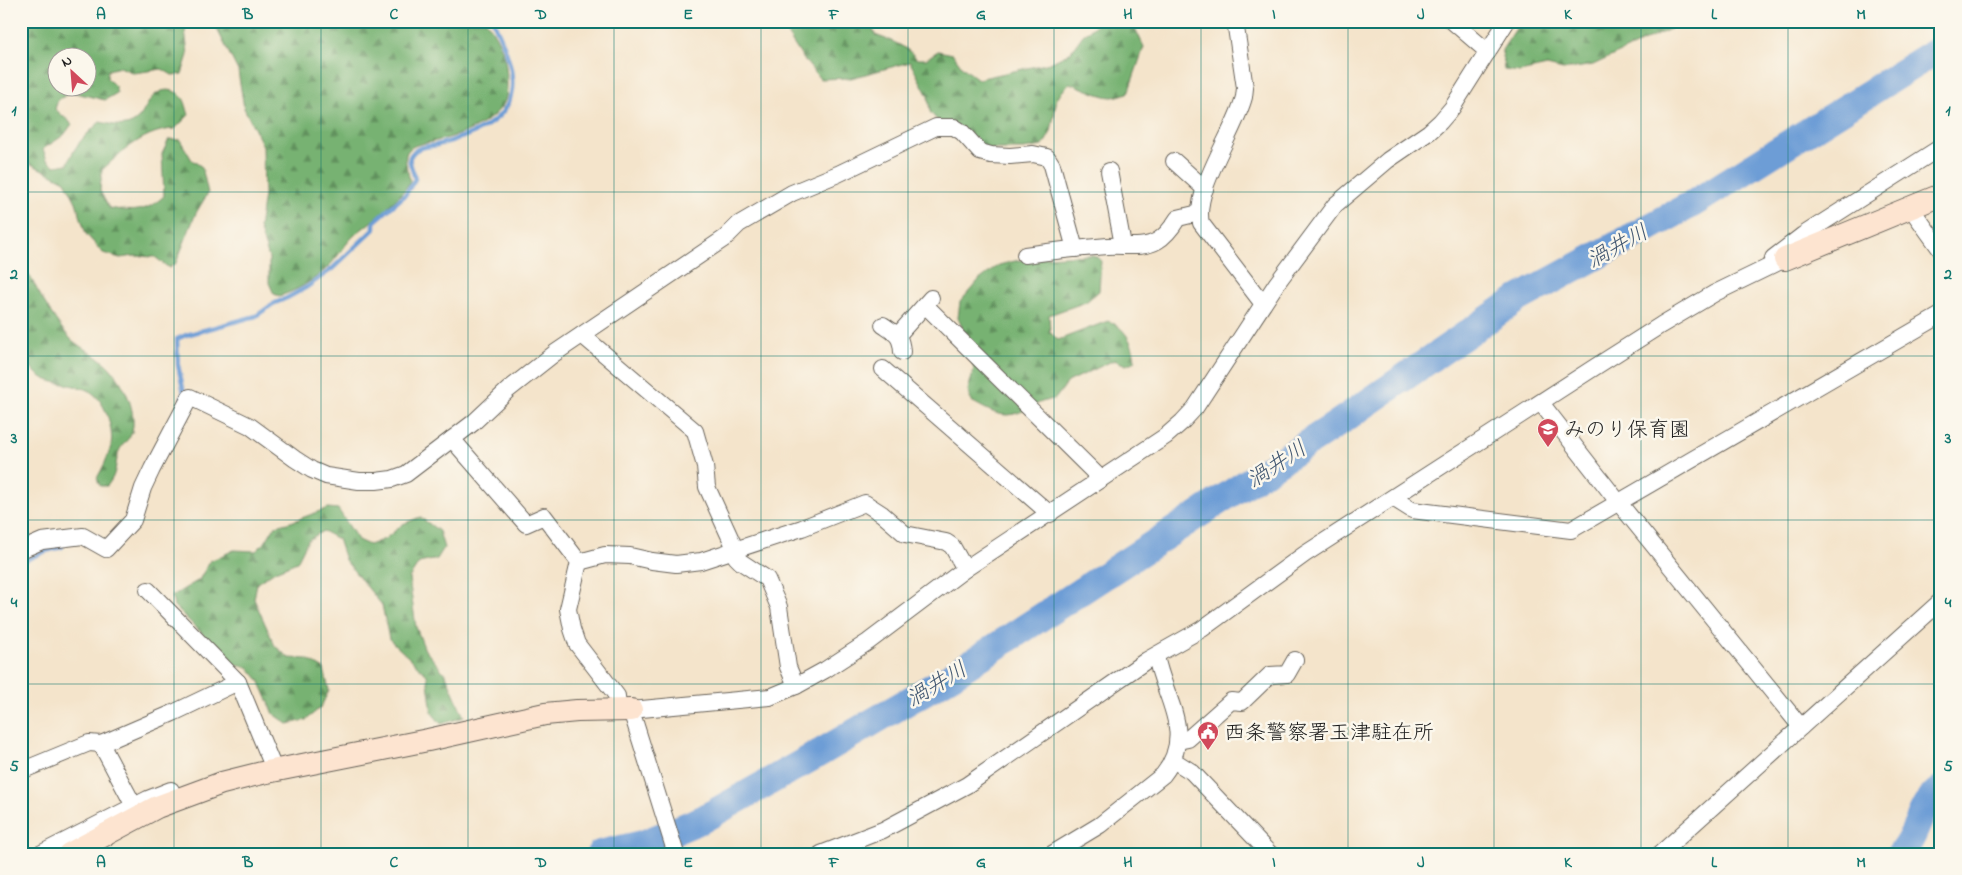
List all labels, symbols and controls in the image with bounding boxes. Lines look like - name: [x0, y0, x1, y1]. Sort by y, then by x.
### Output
- text: A: [96, 3, 106, 27]
- text: B: [242, 3, 254, 27]
- text: C: [390, 3, 399, 27]
- text: D: [534, 3, 547, 27]
- text: E: [683, 3, 693, 27]
- text: F: [828, 3, 840, 27]
- text: G: [976, 3, 986, 27]
- text: H: [1123, 3, 1133, 27]
- text: I: [1272, 3, 1276, 27]
- text: J: [1417, 3, 1425, 27]
- text: K: [1564, 3, 1573, 27]
- text: L: [1711, 3, 1718, 27]
- text: M: [1856, 3, 1866, 27]
- north arrow: [48, 48, 98, 98]
- text: N: [58, 50, 76, 73]
- text: 1: [11, 99, 17, 123]
- text: 1: [1945, 99, 1951, 123]
- water label: 渦井川: [1582, 218, 1655, 278]
- text: 2: [9, 263, 18, 287]
- text: 2: [1943, 263, 1952, 287]
- place label: みのり保育園: [1564, 416, 1690, 446]
- school or university icon: みのり保育園: [1536, 417, 1560, 448]
- text: 3: [10, 427, 18, 451]
- text: 3: [1944, 427, 1952, 451]
- water label: 渦井川: [1241, 434, 1314, 497]
- text: 4: [10, 591, 18, 615]
- text: 4: [1944, 591, 1952, 615]
- water label: 渦井川: [901, 655, 974, 716]
- place label: 西条警察署玉津駐在所: [1224, 719, 1434, 749]
- public building icon: 西条警察署玉津駐在所: [1196, 720, 1220, 751]
- text: 5: [9, 755, 19, 779]
- text: 5: [1943, 755, 1953, 779]
- text: A: [96, 851, 106, 875]
- text: B: [242, 851, 254, 875]
- text: C: [390, 851, 399, 875]
- text: D: [534, 851, 547, 875]
- text: E: [683, 851, 693, 875]
- text: F: [828, 851, 840, 875]
- text: G: [976, 851, 986, 875]
- text: H: [1123, 851, 1133, 875]
- text: I: [1272, 851, 1276, 875]
- text: J: [1417, 851, 1425, 875]
- text: K: [1564, 851, 1573, 875]
- text: L: [1711, 851, 1718, 875]
- text: M: [1856, 851, 1866, 875]

